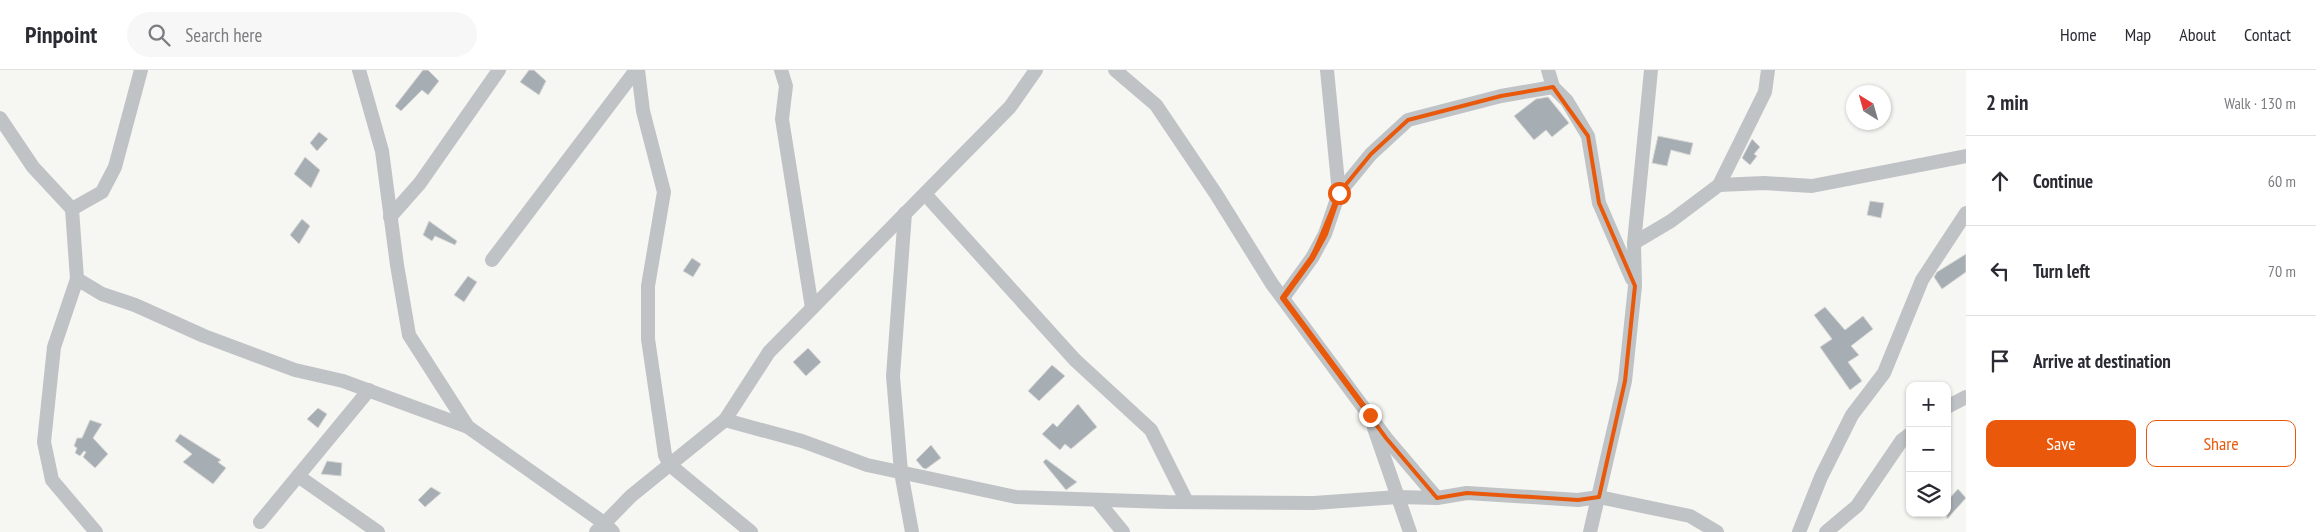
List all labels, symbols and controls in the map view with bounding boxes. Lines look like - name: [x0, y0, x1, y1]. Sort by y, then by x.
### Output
- search box: [127, 12, 477, 57]
- text: Pinpoint: [25, 19, 97, 50]
- icon: search: [145, 21, 173, 49]
- text: Search here: [185, 23, 262, 47]
- text: Home: [2060, 23, 2097, 46]
- text: Map: [2125, 23, 2151, 46]
- text: About: [2179, 23, 2216, 46]
- text: Contact: [2244, 23, 2291, 46]
- north arrow: [1846, 85, 1891, 130]
- text: 2 min: [1986, 89, 2028, 116]
- text: Walk · 130 m: [2224, 93, 2296, 113]
- icon: ahead: [1986, 167, 2014, 195]
- text: Continue: [2033, 169, 2093, 193]
- text: 60 m: [2268, 171, 2296, 191]
- route start: [1328, 182, 1351, 205]
- icon: left: [1986, 257, 2014, 285]
- text: Turn left: [2033, 259, 2090, 283]
- text: 70 m: [2268, 261, 2296, 281]
- icon: arrive: [1986, 347, 2014, 375]
- text: Arrive at destination: [2033, 349, 2171, 373]
- map controls: [1906, 382, 1951, 517]
- button: +: [1906, 382, 1951, 427]
- route end: [1359, 404, 1382, 427]
- button: Save: [1986, 420, 2136, 467]
- button: Share: [2146, 420, 2296, 467]
- button: −: [1906, 427, 1951, 472]
- button: layers: [1906, 472, 1951, 517]

